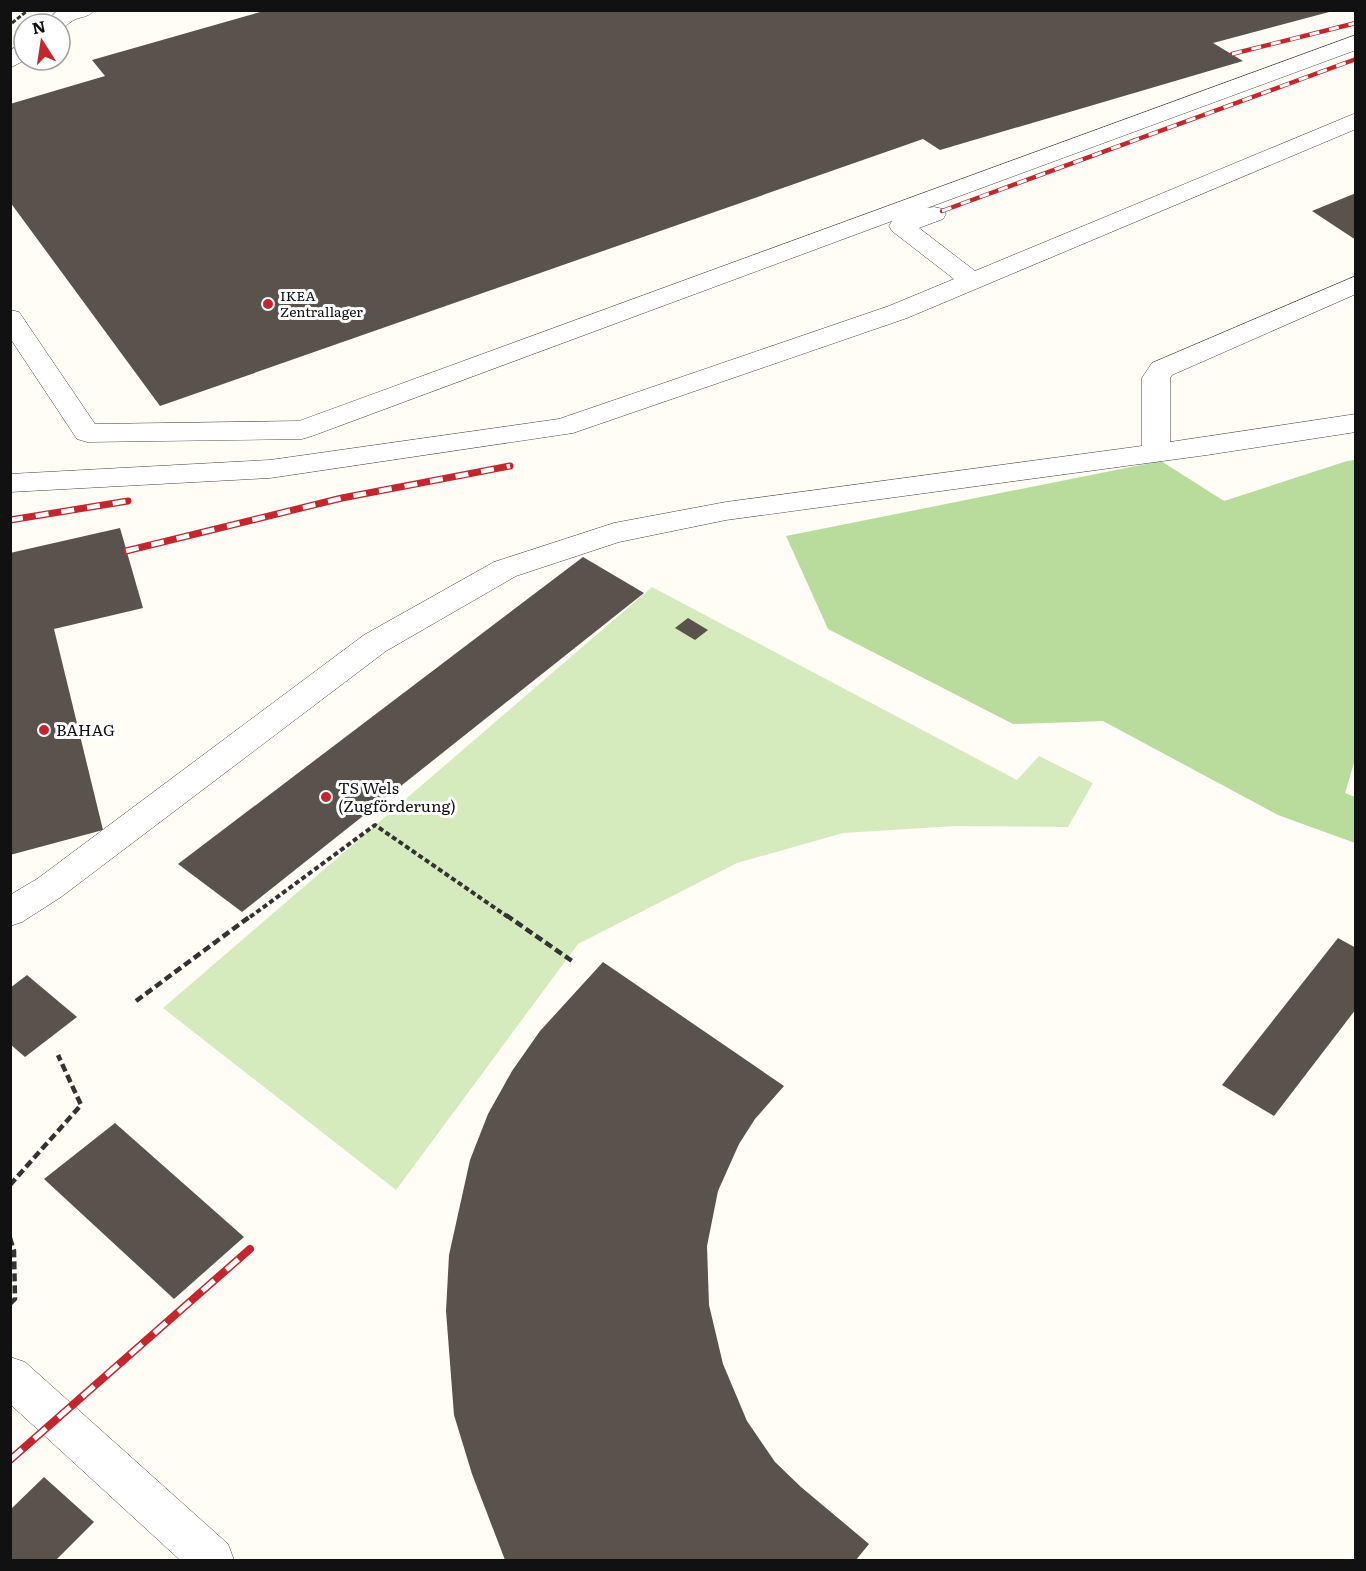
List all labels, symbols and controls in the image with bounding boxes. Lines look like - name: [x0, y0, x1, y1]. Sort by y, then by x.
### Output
- north arrow: [12, 12, 72, 72]
- text: N: [30, 13, 48, 39]
- place label: IKEA Zentrallager: [280, 285, 363, 321]
- marker: IKEA Zentrallager: [261, 297, 275, 311]
- place label: BAHAG: [56, 717, 115, 741]
- marker: BAHAG: [37, 723, 51, 737]
- place label: TS Wels (Zugförderung): [338, 775, 456, 817]
- marker: TS Wels (Zugförderung): [319, 790, 333, 804]

